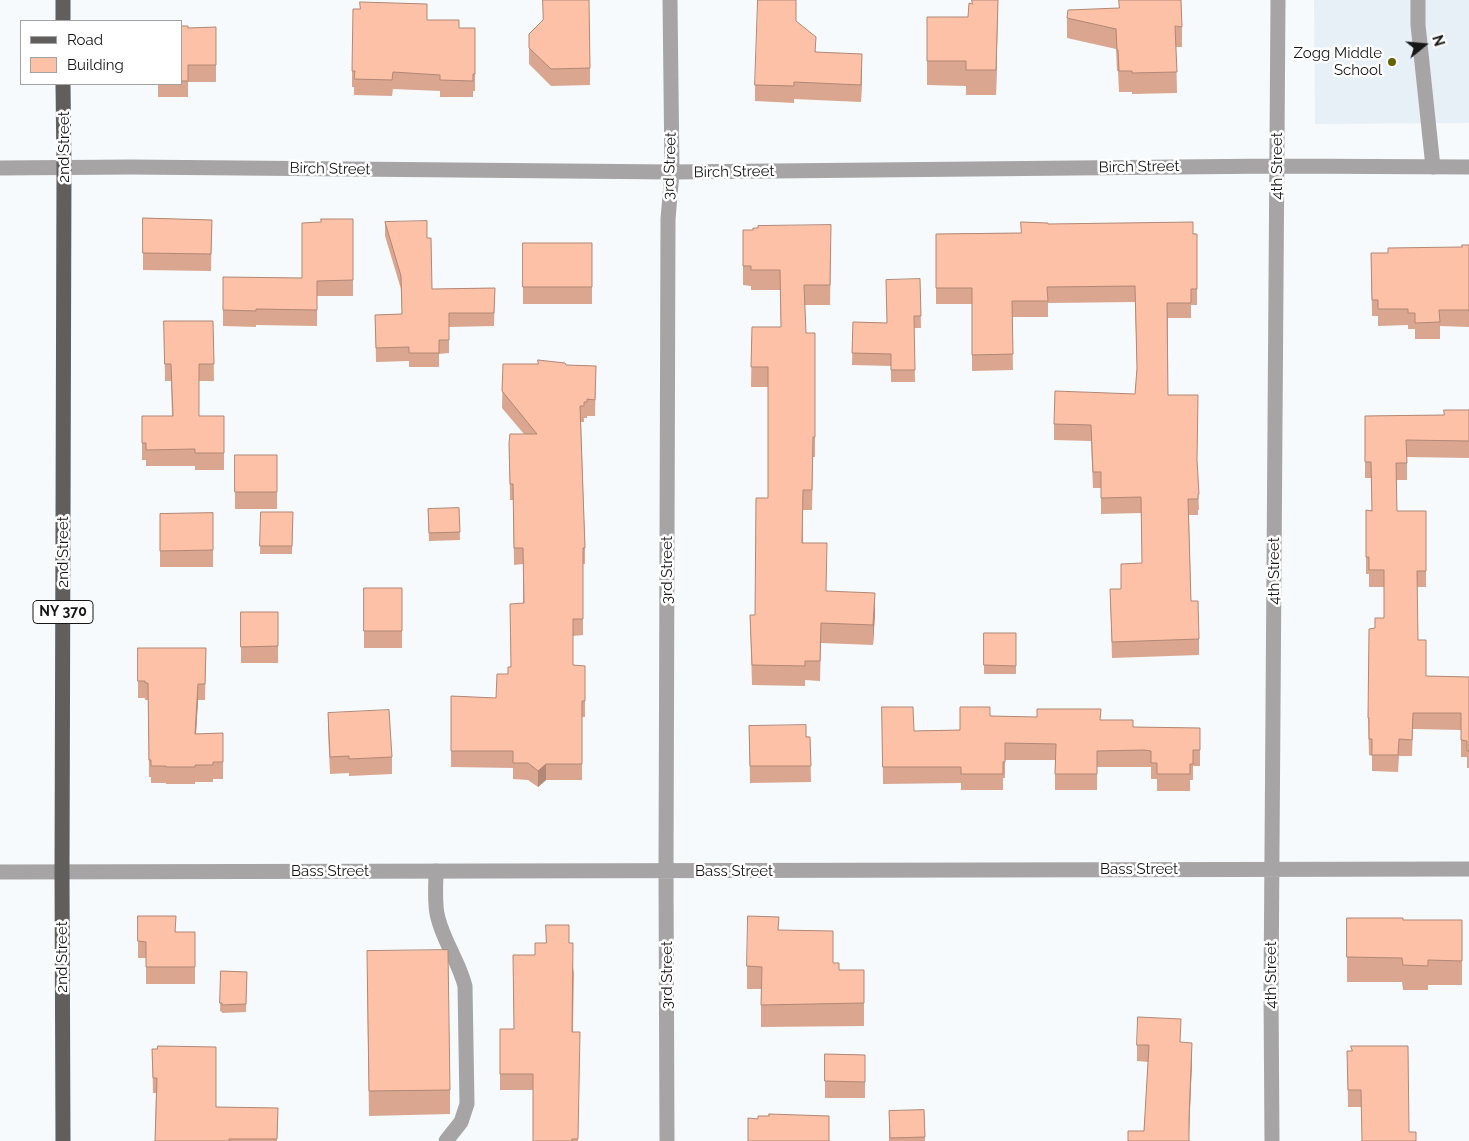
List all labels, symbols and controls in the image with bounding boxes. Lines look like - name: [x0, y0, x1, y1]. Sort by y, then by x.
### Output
- legend: [20, 20, 182, 85]
- north arrow: [1399, 20, 1449, 70]
- text: Road: [67, 31, 103, 49]
- text: N: [1429, 33, 1448, 48]
- place label: Zogg Middle School: [1294, 44, 1382, 79]
- text: Building: [67, 56, 124, 74]
- marker: Zogg Middle School: [1386, 56, 1398, 68]
- street label: 2nd Street: [55, 111, 73, 183]
- street label: 3rd Street: [660, 132, 680, 200]
- street label: 4th Street: [1268, 132, 1286, 200]
- street label: Birch Street: [1099, 157, 1179, 177]
- street label: Birch Street: [290, 159, 370, 179]
- street label: Birch Street: [694, 162, 774, 182]
- street label: 2nd Street: [54, 516, 72, 588]
- street label: 3rd Street: [658, 536, 676, 604]
- street label: 4th Street: [1265, 537, 1283, 605]
- road number: NY 370: [33, 600, 93, 624]
- street label: Bass Street: [1100, 860, 1178, 878]
- street label: Bass Street: [291, 862, 369, 880]
- street label: Bass Street: [695, 862, 773, 880]
- street label: 2nd Street: [53, 921, 71, 993]
- street label: 3rd Street: [658, 941, 676, 1009]
- street label: 4th Street: [1262, 941, 1280, 1009]

